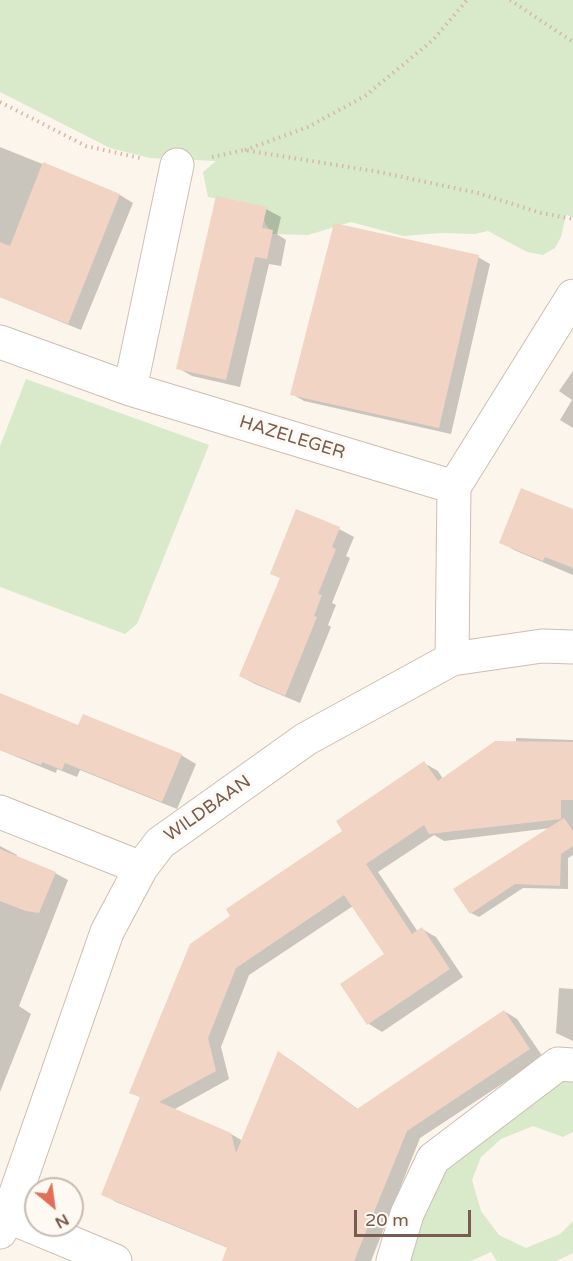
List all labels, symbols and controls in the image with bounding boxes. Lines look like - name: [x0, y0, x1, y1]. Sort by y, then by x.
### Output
- street label: HAZELEGER: [236, 412, 348, 464]
- street label: WILDBAAN: [161, 771, 255, 847]
- north arrow: [24, 1177, 84, 1237]
- scale bar: [357, 1198, 474, 1236]
- text: N: [51, 1209, 72, 1233]
- text: 20 m: [365, 1209, 409, 1231]

